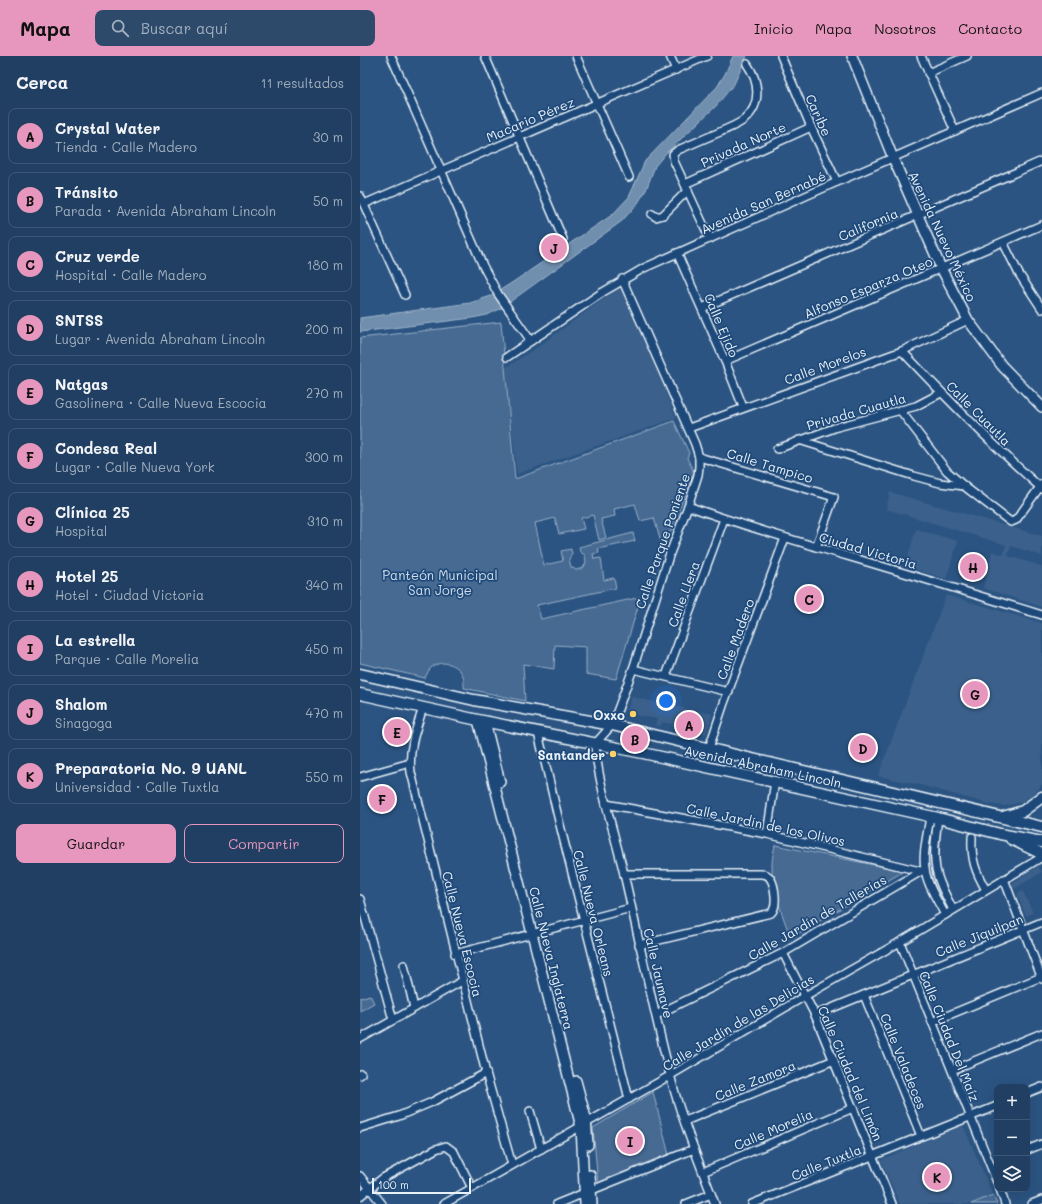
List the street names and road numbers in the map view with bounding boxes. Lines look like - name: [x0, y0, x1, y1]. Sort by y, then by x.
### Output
- street label: Caribe: [802, 91, 836, 139]
- street label: Macario Pérez: [483, 93, 577, 145]
- street label: Privada Norte: [698, 118, 788, 170]
- street label: Avenida San Bernabé: [698, 167, 828, 237]
- street label: Avenida Nuevo México: [905, 168, 981, 304]
- street label: California: [836, 204, 900, 244]
- street label: Alfonso Esparza Oteo: [801, 252, 935, 322]
- street label: Calle Ejido: [701, 290, 743, 360]
- street label: Calle Morelos: [782, 342, 868, 388]
- street label: Calle Cuautla: [943, 377, 1015, 449]
- street label: Privada Cuautla: [804, 389, 908, 433]
- street label: Calle Tampico: [725, 444, 815, 486]
- street label: Calle Parque Poniente: [631, 471, 693, 611]
- street label: Ciudad Victoria: [817, 528, 919, 572]
- street label: Calle Llera: [663, 559, 703, 629]
- street label: Calle Madero: [712, 596, 758, 682]
- street label: Avenida Abraham Lincoln: [683, 741, 843, 791]
- street label: Calle Jardín de los Olivos: [685, 799, 847, 849]
- street label: Calle Nueva Orleans: [570, 848, 618, 978]
- street label: Calle Nueva Escocia: [439, 869, 487, 999]
- street label: Calle Jardín de Tallerías: [745, 870, 889, 964]
- street label: Calle Nueva Inglaterra: [526, 885, 578, 1031]
- street label: Calle Jiquilpan: [933, 910, 1025, 960]
- street label: Calle Jaumave: [640, 926, 678, 1020]
- street label: Calle Ciudad Del Maíz: [916, 968, 984, 1104]
- street label: Calle Jardín de las Delicias: [659, 970, 817, 1074]
- street label: Calle Ciudad del Limón: [815, 1003, 887, 1143]
- street label: Calle Valadeces: [877, 1010, 931, 1112]
- street label: Calle Zamora: [712, 1056, 798, 1104]
- street label: Calle Morelia: [731, 1105, 815, 1153]
- street label: Calle Tuxtla: [788, 1140, 864, 1184]

